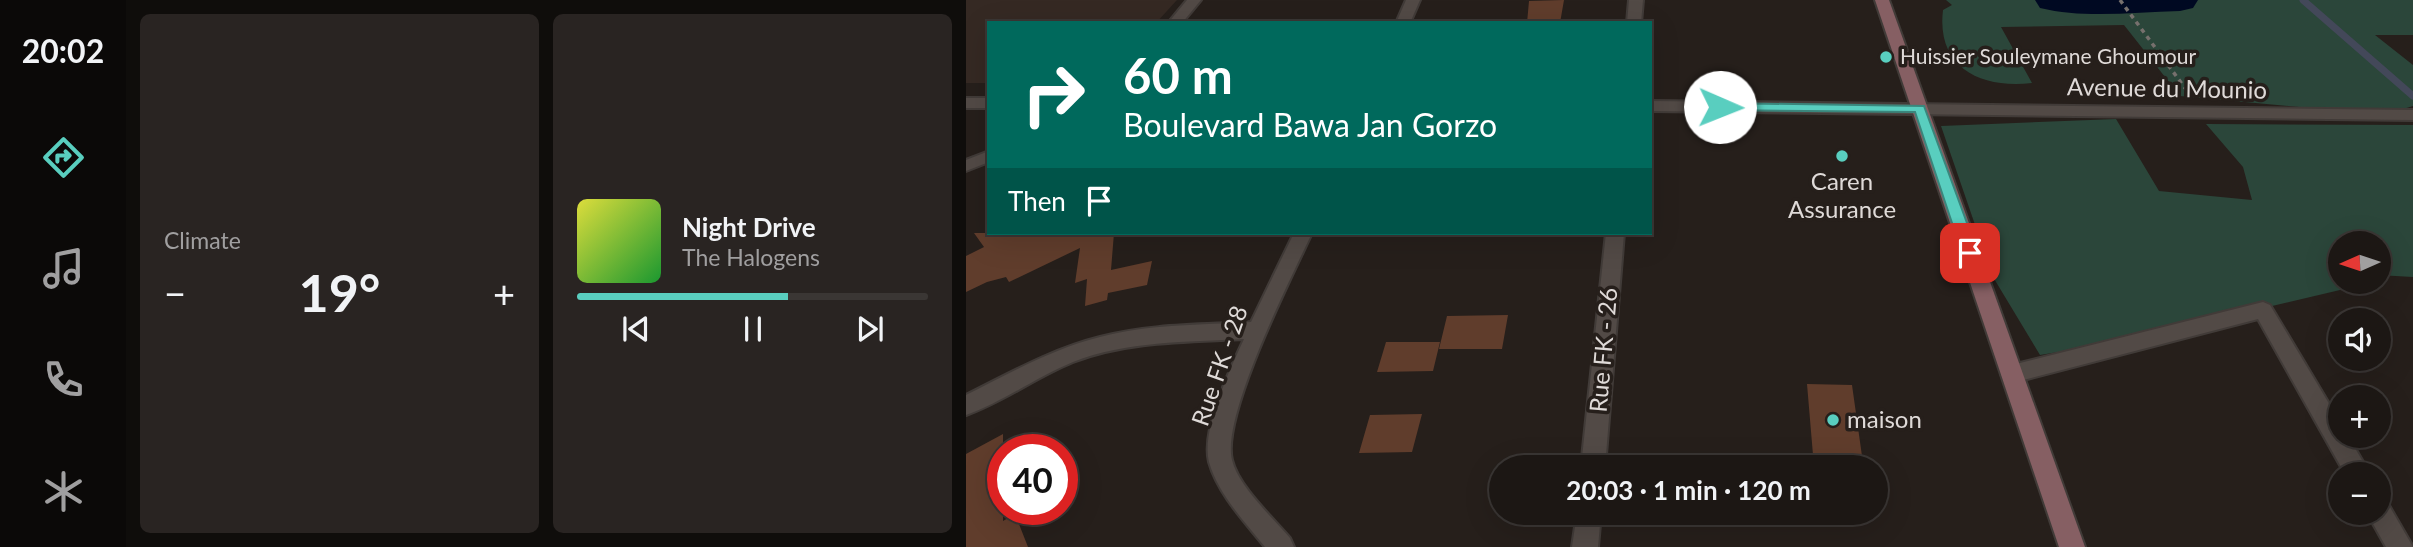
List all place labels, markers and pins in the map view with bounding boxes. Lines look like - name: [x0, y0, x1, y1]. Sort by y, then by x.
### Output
- place label: Huissier Souleymane Ghoumour: [1900, 43, 2196, 68]
- marker: Huissier Souleymane Ghoumour: [1878, 49, 1894, 65]
- marker: Caren Assurance: [1834, 148, 1850, 164]
- place label: Caren Assurance: [1788, 166, 1896, 223]
- pin: [1940, 223, 2000, 283]
- place label: maison: [1847, 404, 1922, 433]
- marker: maison: [1825, 412, 1841, 428]

